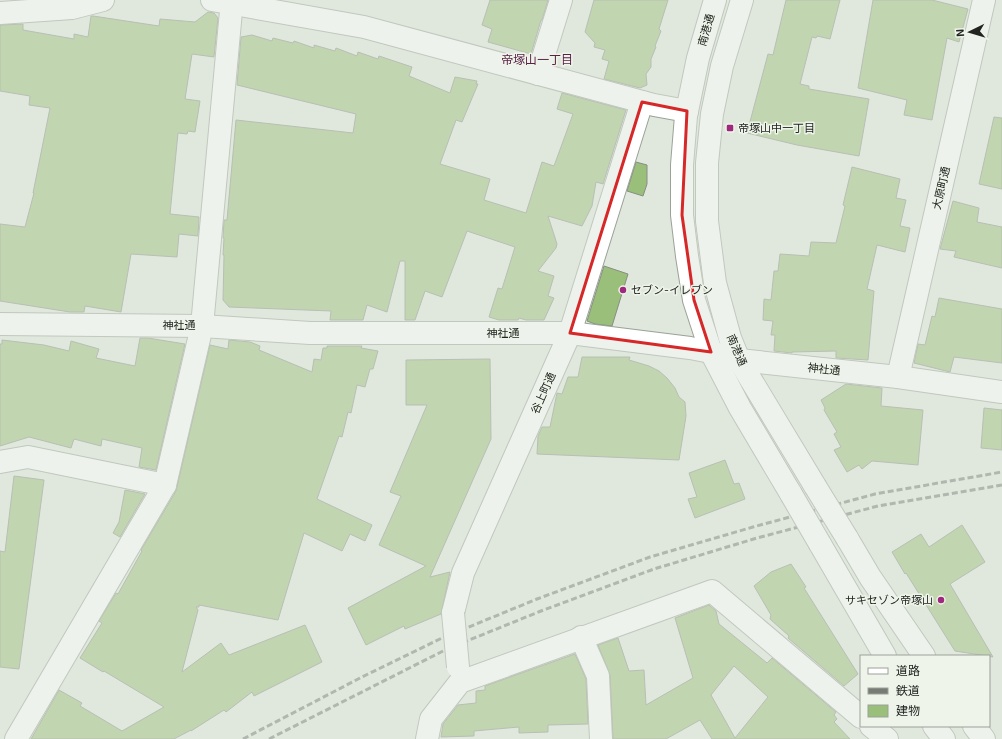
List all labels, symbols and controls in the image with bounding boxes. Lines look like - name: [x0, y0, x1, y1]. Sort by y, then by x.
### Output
- street label: 南港通: [695, 12, 716, 48]
- north arrow: [950, 12, 990, 52]
- text: N: [953, 28, 966, 37]
- district label: 帝塚山一丁目: [501, 52, 573, 66]
- place label: 帝塚山中一丁目: [738, 121, 815, 134]
- marker: 帝塚山中一丁目: [725, 123, 735, 133]
- street label: 大原町通: [929, 165, 952, 211]
- place label: セブン-イレブン: [631, 283, 713, 296]
- marker: セブン-イレブン: [618, 285, 628, 295]
- street label: 神社通: [163, 318, 196, 331]
- street label: 神社通: [487, 326, 520, 339]
- street label: 南港通: [725, 332, 750, 368]
- street label: 神社通: [807, 360, 841, 377]
- street label: 谷上町通: [528, 370, 557, 416]
- place label: サキセゾン帝塚山: [845, 593, 933, 606]
- marker: サキセゾン帝塚山: [936, 595, 946, 605]
- legend: [860, 655, 990, 727]
- text: 道路: [896, 663, 920, 677]
- text: 鉄道: [896, 683, 920, 697]
- text: 建物: [896, 703, 920, 717]

